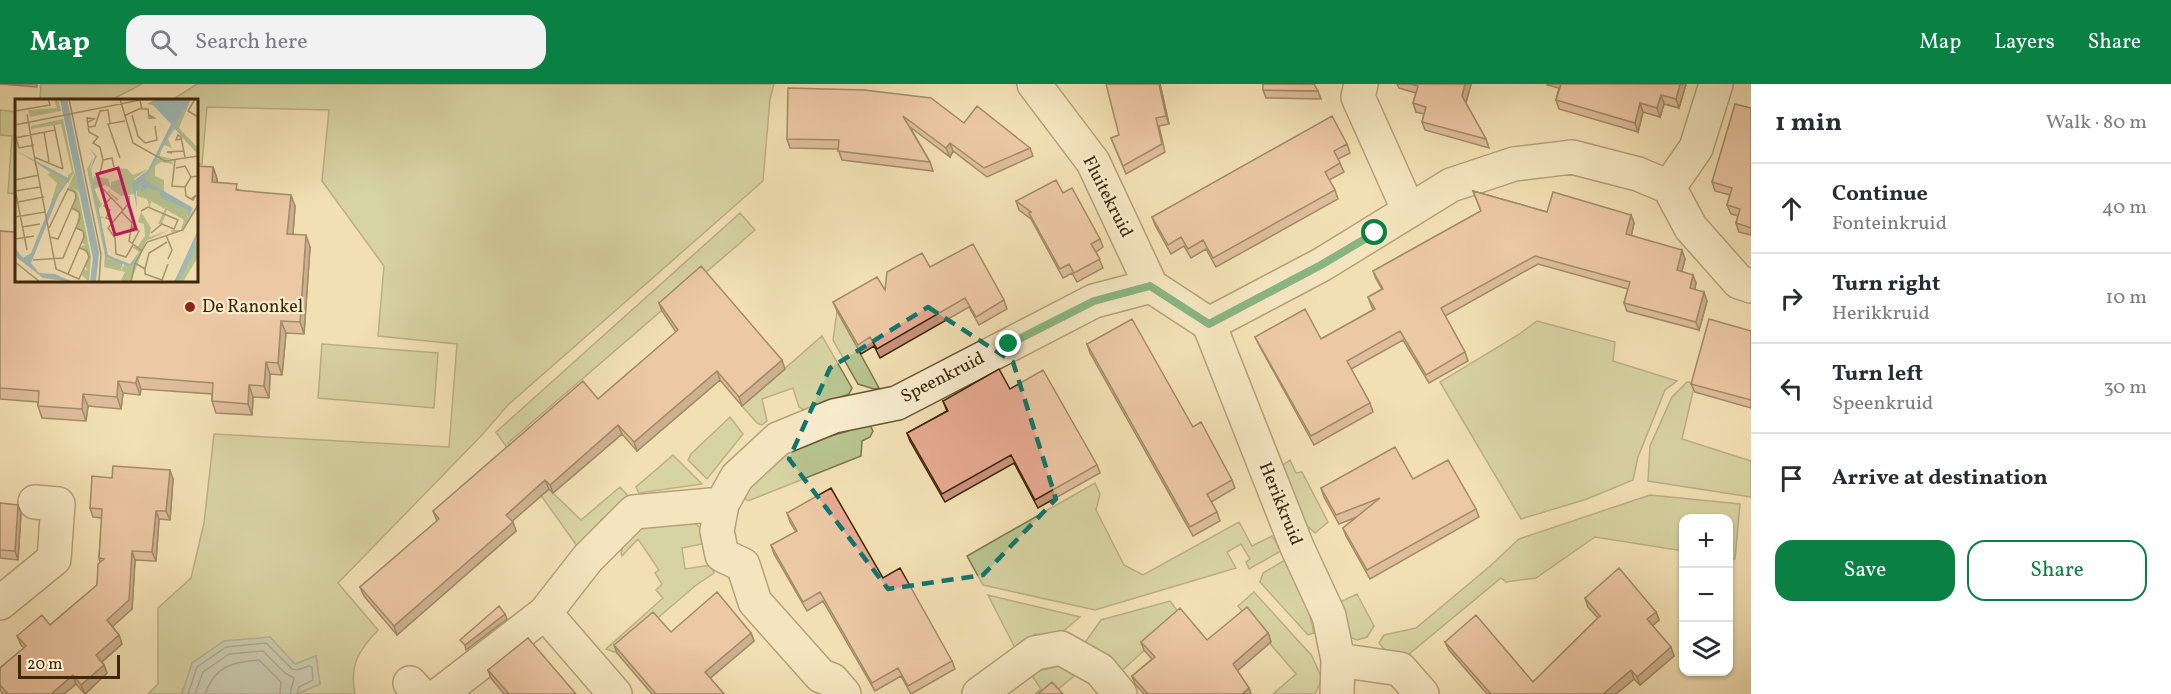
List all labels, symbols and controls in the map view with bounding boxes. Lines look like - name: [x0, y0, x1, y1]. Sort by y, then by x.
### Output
- search box: [126, 15, 546, 69]
- text: Map: [30, 23, 90, 62]
- icon: search: [147, 26, 180, 59]
- text: Search here: [195, 27, 308, 58]
- text: Map: [1919, 28, 1961, 57]
- text: Layers: [1994, 28, 2055, 57]
- text: Share: [2088, 28, 2141, 57]
- inset map: [15, 99, 198, 282]
- text: 1 min: [1775, 105, 1842, 141]
- text: Walk · 80 m: [2046, 109, 2147, 137]
- street label: Fluitekruid: [1076, 152, 1138, 242]
- text: Continue: [1832, 179, 1928, 210]
- icon: ahead: [1775, 192, 1808, 225]
- text: 40 m: [2102, 194, 2147, 222]
- text: Fonteinkruid: [1832, 210, 1947, 238]
- route start: [1361, 219, 1387, 245]
- text: Turn right: [1832, 269, 1940, 300]
- icon: right: [1775, 282, 1808, 315]
- text: 10 m: [2106, 284, 2147, 312]
- place label: De Ranonkel: [202, 295, 303, 320]
- marker: De Ranonkel: [183, 300, 197, 314]
- text: Herikkruid: [1832, 300, 1930, 328]
- route end: [995, 330, 1021, 356]
- street label: Speenkruid: [897, 346, 989, 410]
- text: Turn left: [1832, 359, 1923, 390]
- icon: left: [1775, 372, 1808, 405]
- text: 30 m: [2103, 374, 2147, 402]
- text: Speenkruid: [1832, 390, 1933, 418]
- street label: Herikkruid: [1252, 459, 1308, 549]
- icon: arrive: [1775, 462, 1808, 495]
- text: Arrive at destination: [1832, 463, 2048, 494]
- map controls: [1679, 514, 1733, 676]
- button: +: [1679, 514, 1733, 568]
- button: Save: [1775, 540, 1955, 601]
- button: Share: [1967, 540, 2147, 601]
- button: −: [1679, 568, 1733, 622]
- button: layers: [1679, 622, 1733, 676]
- scale bar: [18, 652, 120, 680]
- text: 20 m: [27, 654, 62, 676]

